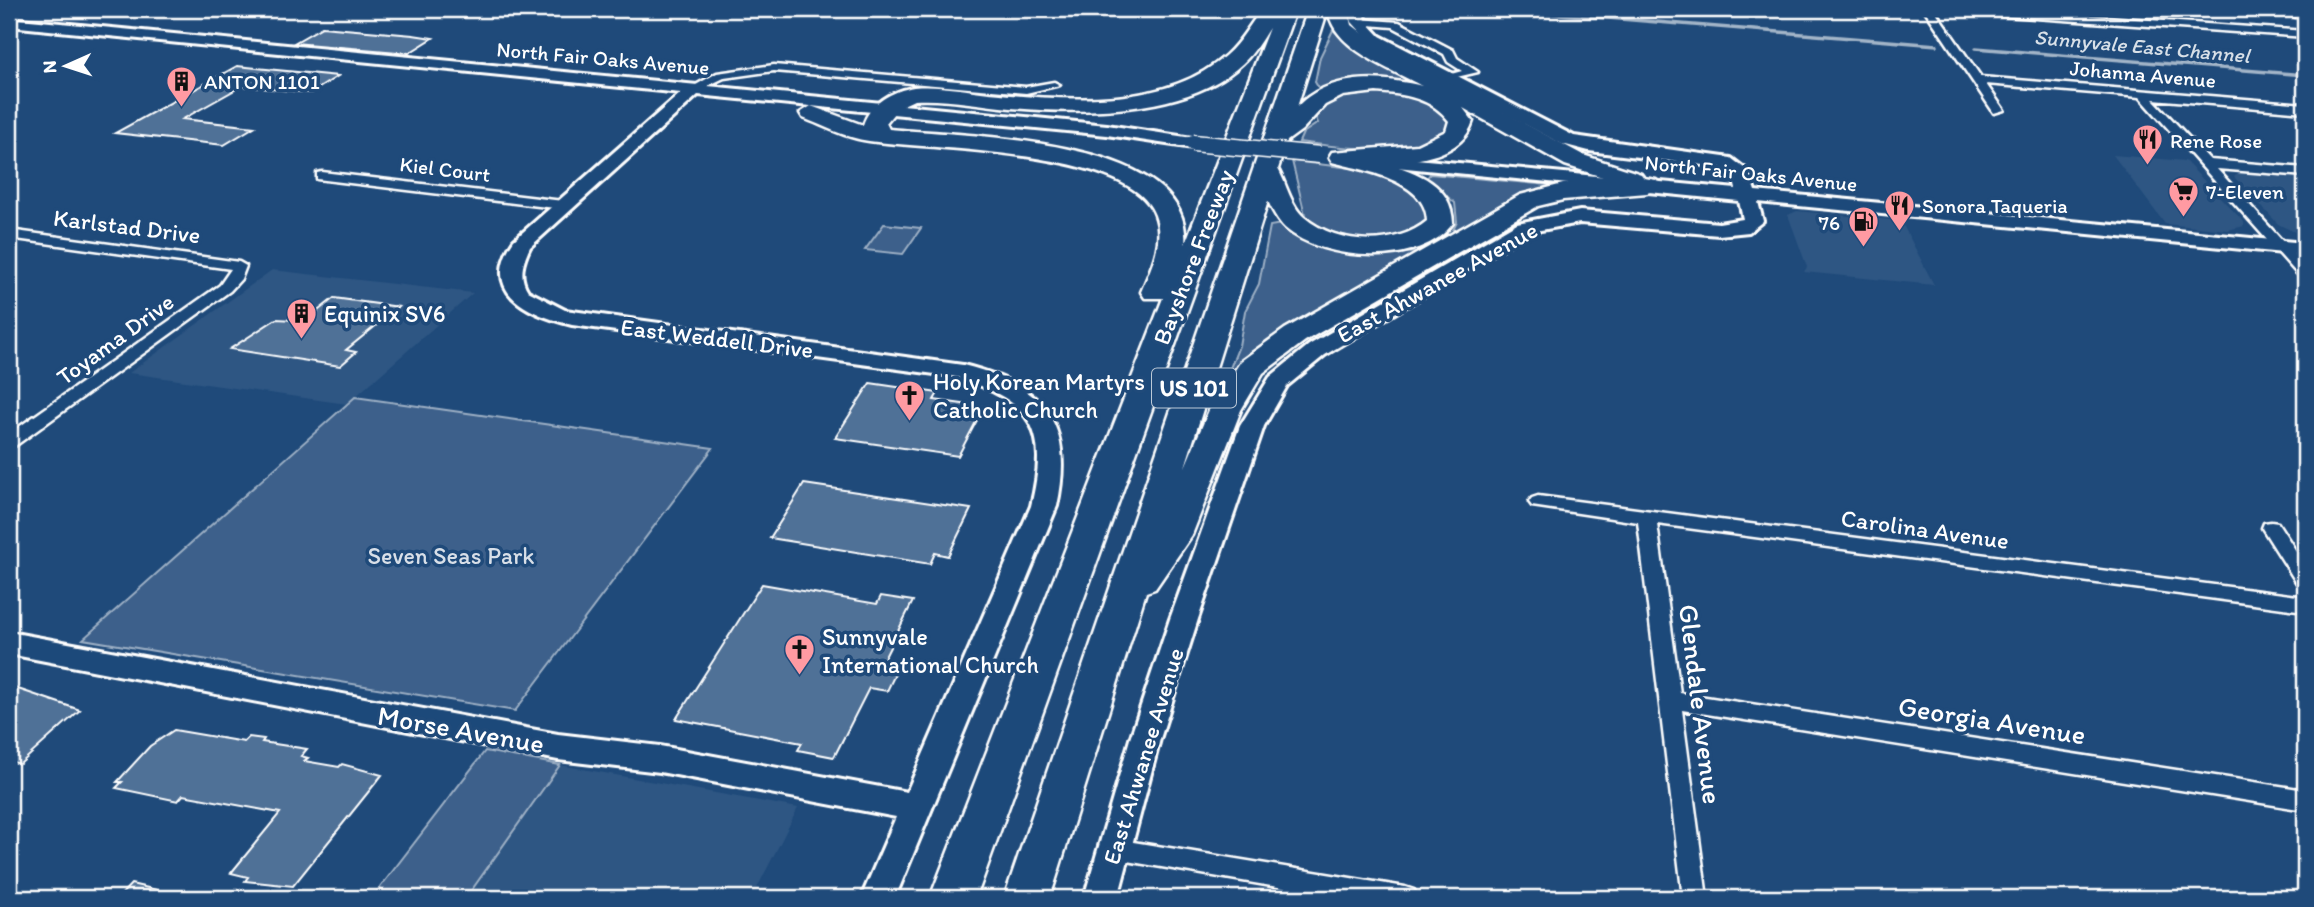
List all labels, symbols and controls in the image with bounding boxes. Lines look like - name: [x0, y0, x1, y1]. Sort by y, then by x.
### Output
- water label: Sunnyvale East Channel: [2033, 24, 2253, 68]
- north arrow: [32, 32, 102, 102]
- street label: North Fair Oaks Avenue: [496, 36, 710, 80]
- street label: Johanna Avenue: [2069, 55, 2217, 93]
- text: N: [38, 60, 61, 74]
- building icon: ANTON 1101: [164, 64, 198, 108]
- place label: ANTON 1101: [204, 69, 320, 94]
- restaurant icon: Rene Rose: [2130, 123, 2164, 167]
- place label: Rene Rose: [2170, 128, 2262, 153]
- street label: North Fair Oaks Avenue: [1644, 149, 1858, 197]
- street label: Kiel Court: [398, 151, 492, 187]
- street label: Bayshore Freeway: [1146, 165, 1240, 349]
- supermarket icon: 7-Eleven: [2166, 174, 2200, 218]
- place label: 7-Eleven: [2206, 179, 2284, 204]
- restaurant icon: Sonora Taqueria: [1882, 188, 1916, 232]
- place label: Sonora Taqueria: [1922, 193, 2068, 218]
- street label: Karlstad Drive: [52, 203, 202, 249]
- fuel station icon: 76: [1846, 205, 1880, 249]
- place label: 76: [1818, 210, 1840, 235]
- street label: East Ahwanee Avenue: [1332, 215, 1542, 349]
- street label: Toyama Drive: [51, 287, 179, 391]
- building icon: Equinix SV6: [284, 296, 318, 340]
- place label: Equinix SV6: [324, 299, 445, 328]
- street label: East Weddell Drive: [619, 312, 815, 364]
- place label: Holy Korean Martyrs Catholic Church: [933, 367, 1145, 424]
- road number: US 101: [1152, 368, 1236, 408]
- church icon: Holy Korean Martyrs Catholic Church: [893, 378, 927, 422]
- street label: Carolina Avenue: [1839, 503, 2011, 555]
- park label: Seven Seas Park: [367, 541, 535, 570]
- street label: Glendale Avenue: [1672, 602, 1730, 806]
- place label: Sunnyvale International Church: [822, 622, 1039, 679]
- church icon: Sunnyvale International Church: [782, 633, 816, 677]
- street label: East Ahwanee Avenue: [1096, 644, 1190, 868]
- street label: Georgia Avenue: [1896, 688, 2088, 752]
- street label: Morse Avenue: [375, 698, 547, 760]

